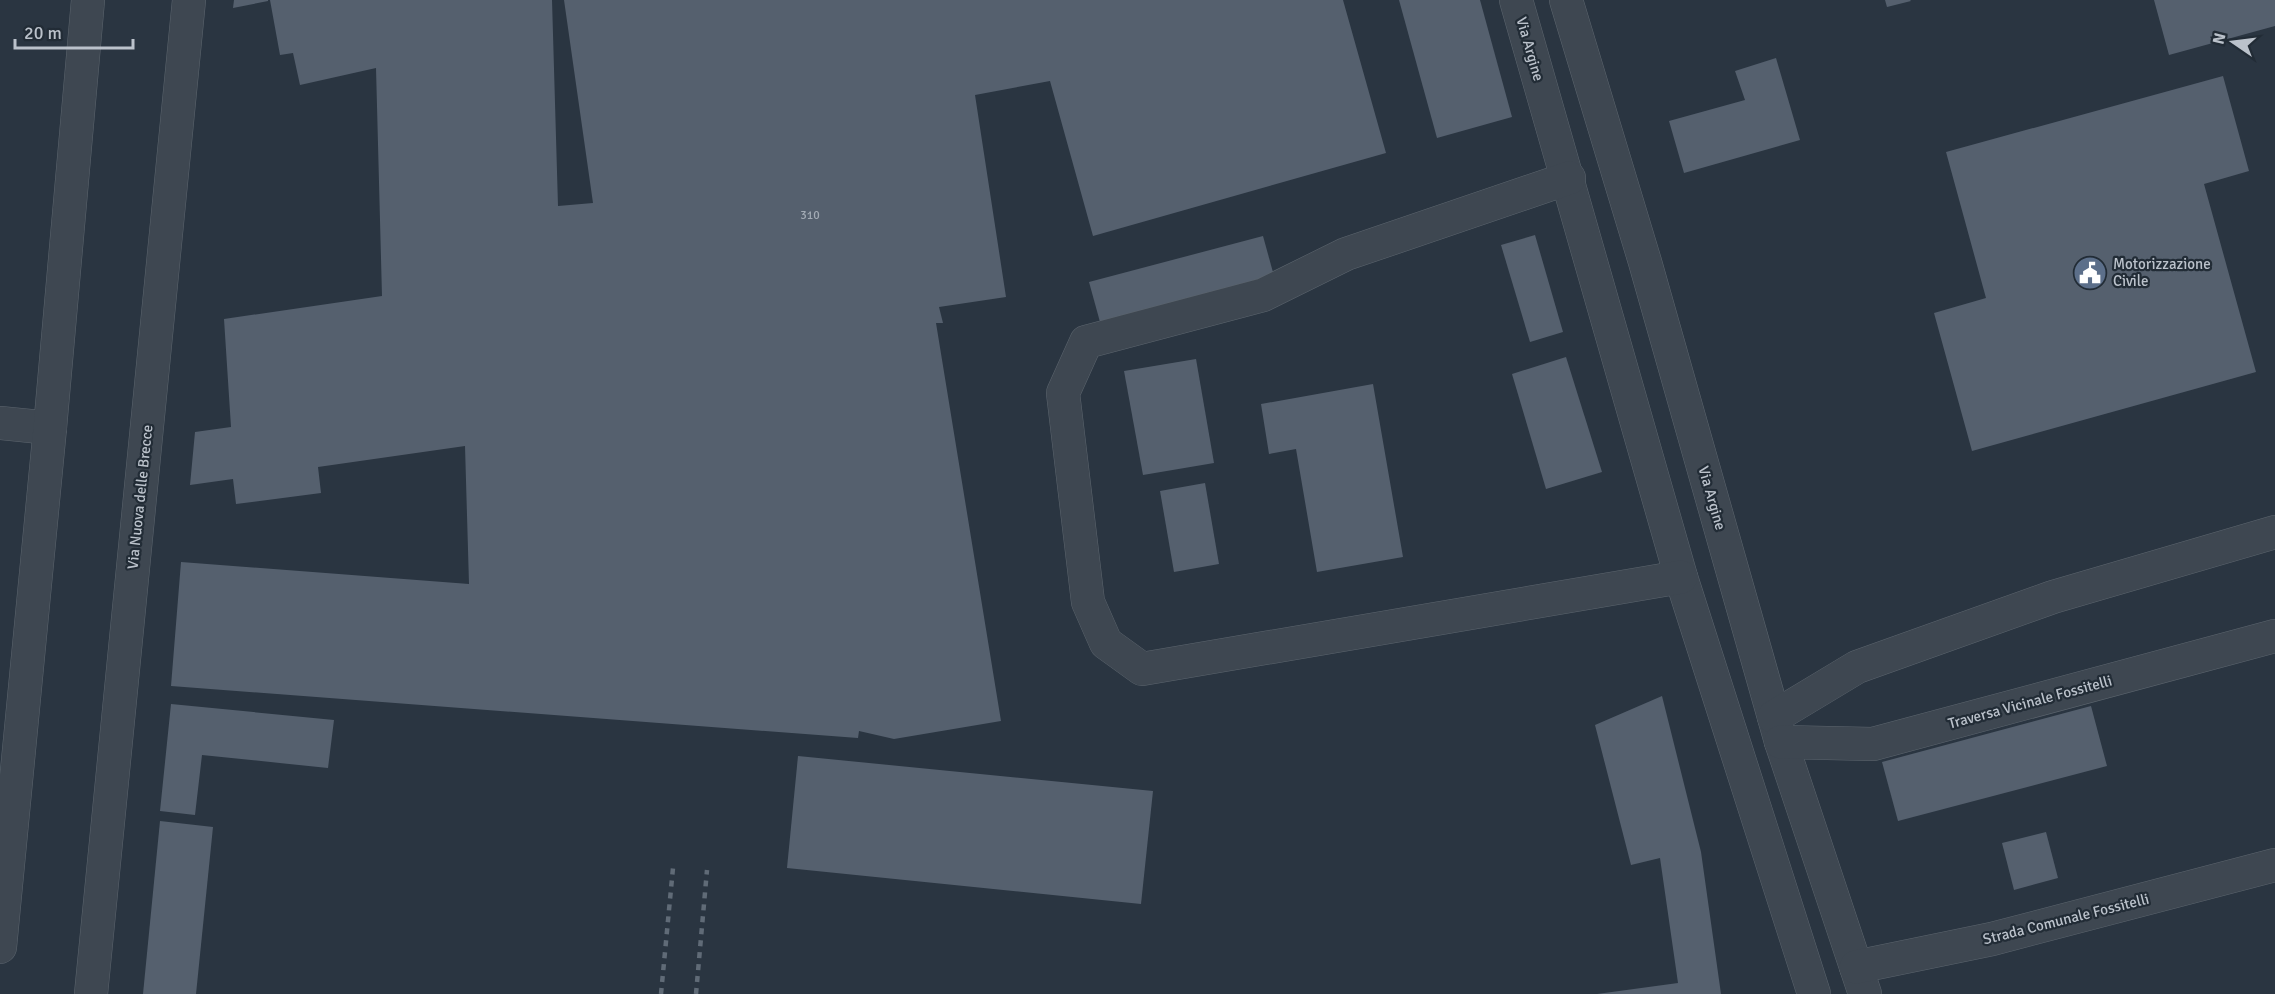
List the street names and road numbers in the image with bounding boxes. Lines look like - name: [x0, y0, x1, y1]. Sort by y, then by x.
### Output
- street label: Via Argine: [1512, 15, 1548, 83]
- street label: Via Nuova delle Brecce: [123, 424, 157, 570]
- street label: Via Argine: [1694, 464, 1730, 532]
- street label: Traversa Vicinale Fossitelli: [1946, 671, 2114, 733]
- street label: Strada Comunale Fossitelli: [1981, 890, 2151, 948]

